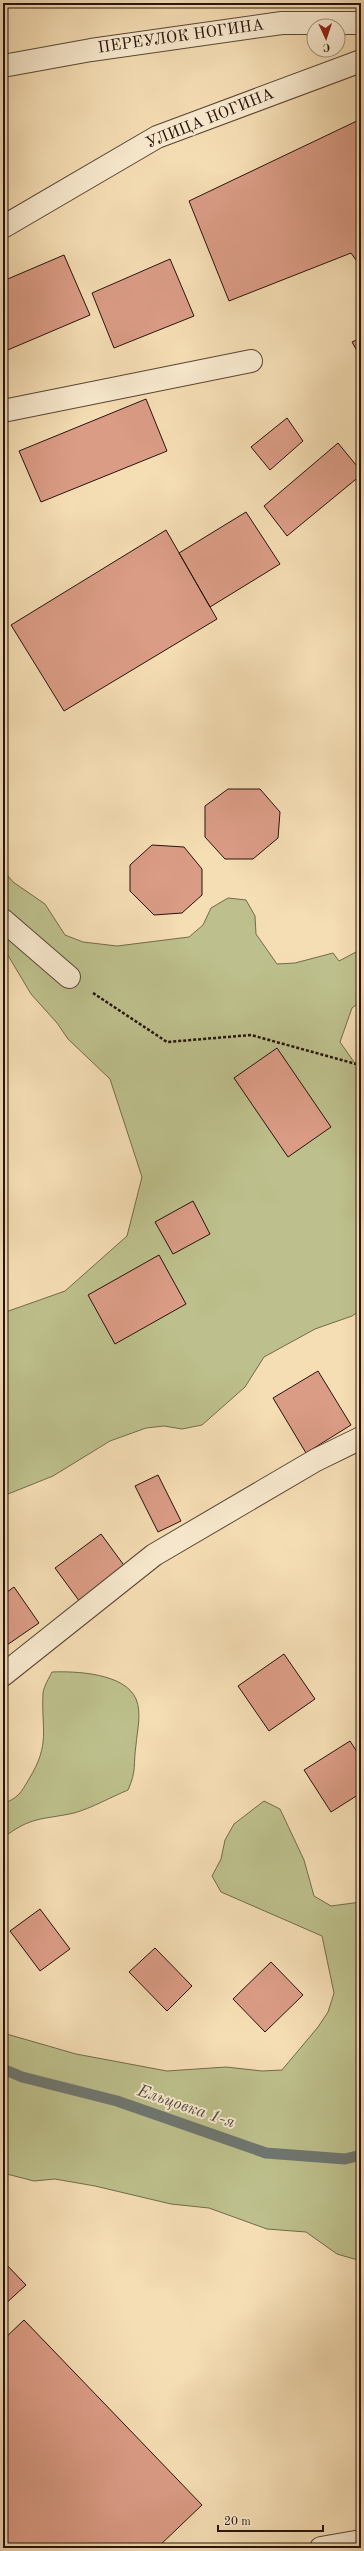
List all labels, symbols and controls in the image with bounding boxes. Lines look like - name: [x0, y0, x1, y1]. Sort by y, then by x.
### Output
- street label: ПЕРЕУЛОК НОГИНА: [97, 17, 265, 57]
- north arrow: [306, 18, 346, 58]
- text: С: [323, 41, 330, 52]
- street label: УЛИЦА НОГИНА: [144, 86, 276, 152]
- water label: Ельцовка 1-я: [134, 2082, 237, 2132]
- scale bar: [218, 2507, 323, 2533]
- text: 20 m: [224, 2516, 251, 2528]

